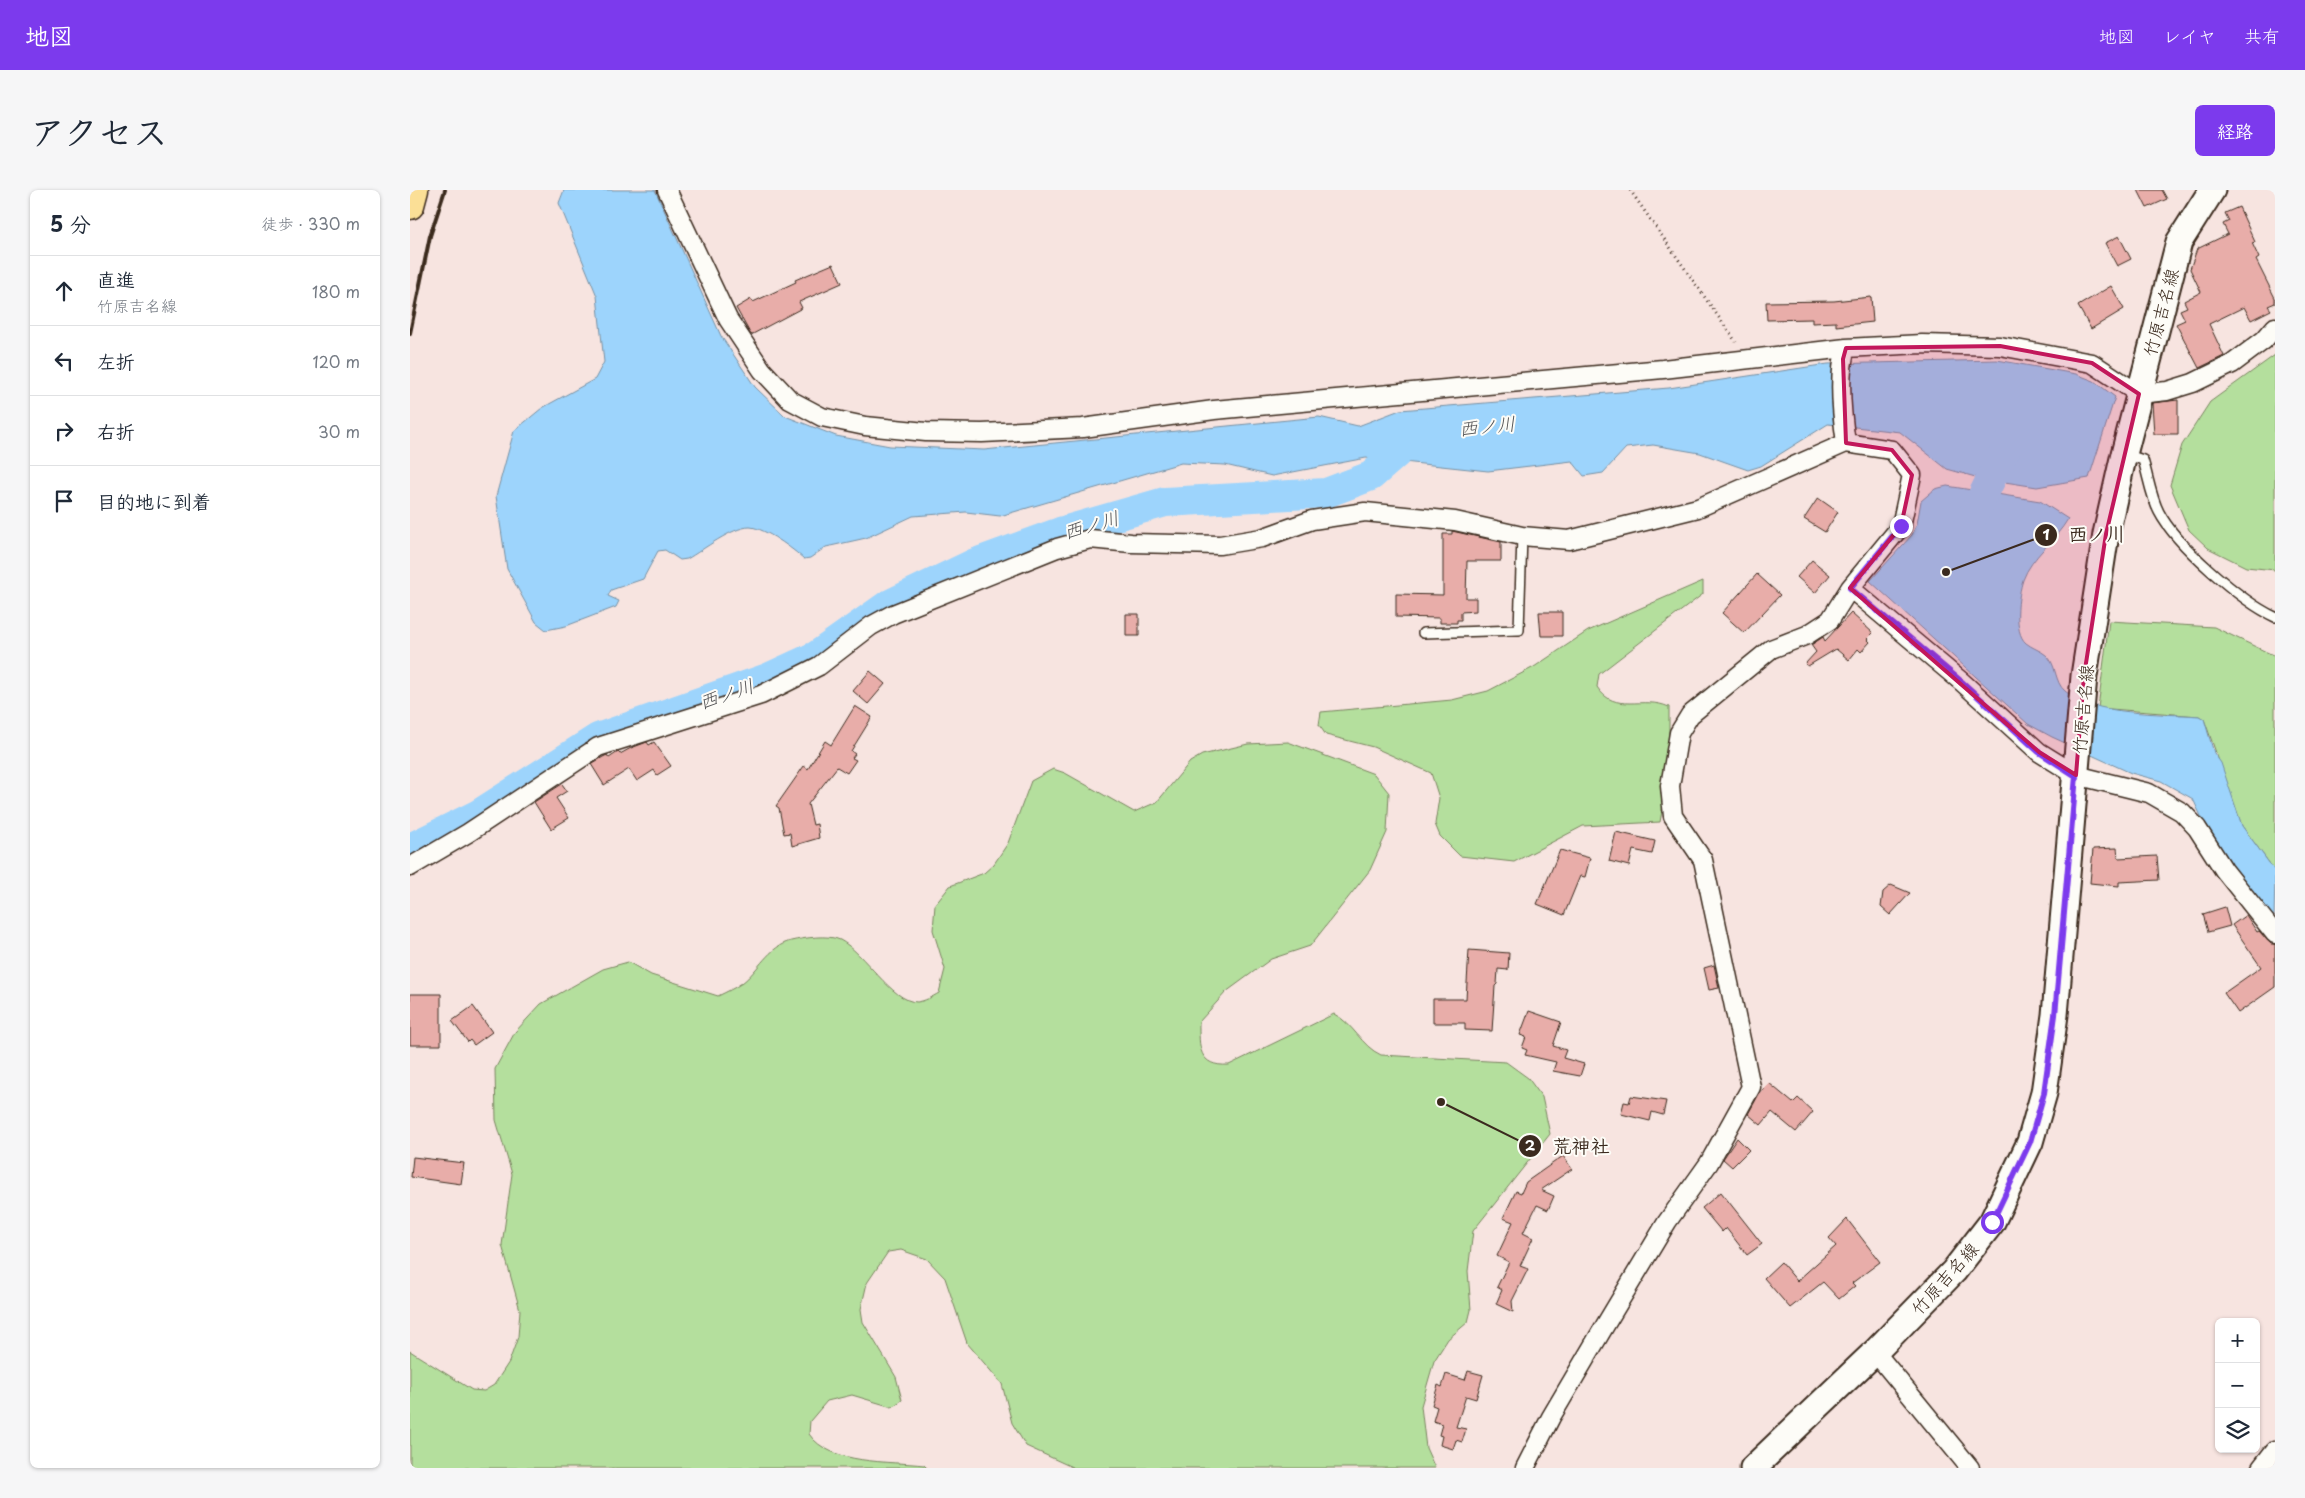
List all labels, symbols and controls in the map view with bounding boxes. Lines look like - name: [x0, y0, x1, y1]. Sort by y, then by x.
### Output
- text: 地図: [25, 17, 73, 53]
- text: 地図: [2099, 22, 2135, 49]
- text: レイヤ: [2163, 22, 2216, 49]
- text: 共有: [2244, 22, 2280, 49]
- text: アクセス: [30, 104, 168, 157]
- button: 経路: [2195, 105, 2275, 156]
- text: 5 分: [50, 207, 91, 239]
- text: 徒歩 · 330 m: [261, 211, 360, 235]
- text: 直進: [97, 265, 135, 293]
- street label: 竹原吉名線: [2135, 265, 2185, 359]
- icon: ahead: [50, 277, 78, 305]
- text: 180 m: [312, 279, 360, 303]
- text: 竹原吉名線: [97, 293, 177, 317]
- icon: left: [50, 347, 78, 375]
- text: 左折: [97, 347, 135, 375]
- text: 120 m: [313, 349, 360, 373]
- water label: 西ノ川: [1457, 408, 1517, 442]
- icon: right: [50, 417, 78, 445]
- text: 右折: [97, 417, 135, 445]
- text: 30 m: [318, 419, 360, 443]
- icon: arrive: [50, 487, 78, 515]
- text: 目的地に到着: [97, 487, 211, 515]
- water label: 西ノ川: [1060, 503, 1122, 545]
- route end: [1890, 515, 1913, 538]
- callout: 西ノ川: [2034, 518, 2136, 552]
- text: 西ノ川: [2068, 519, 2126, 547]
- text: 1: [2042, 522, 2050, 545]
- street label: 竹原吉名線: [2065, 663, 2099, 755]
- water label: 西ノ川: [694, 670, 758, 716]
- callout: 荒神社: [1518, 1129, 1620, 1163]
- text: 荒神社: [1552, 1131, 1610, 1159]
- text: 2: [1525, 1133, 1536, 1156]
- route start: [1981, 1211, 2004, 1234]
- street label: 竹原吉名線: [1904, 1236, 1984, 1320]
- map controls: [2215, 1318, 2260, 1453]
- button: +: [2215, 1318, 2260, 1363]
- button: −: [2215, 1363, 2260, 1408]
- button: layers: [2215, 1408, 2260, 1453]

